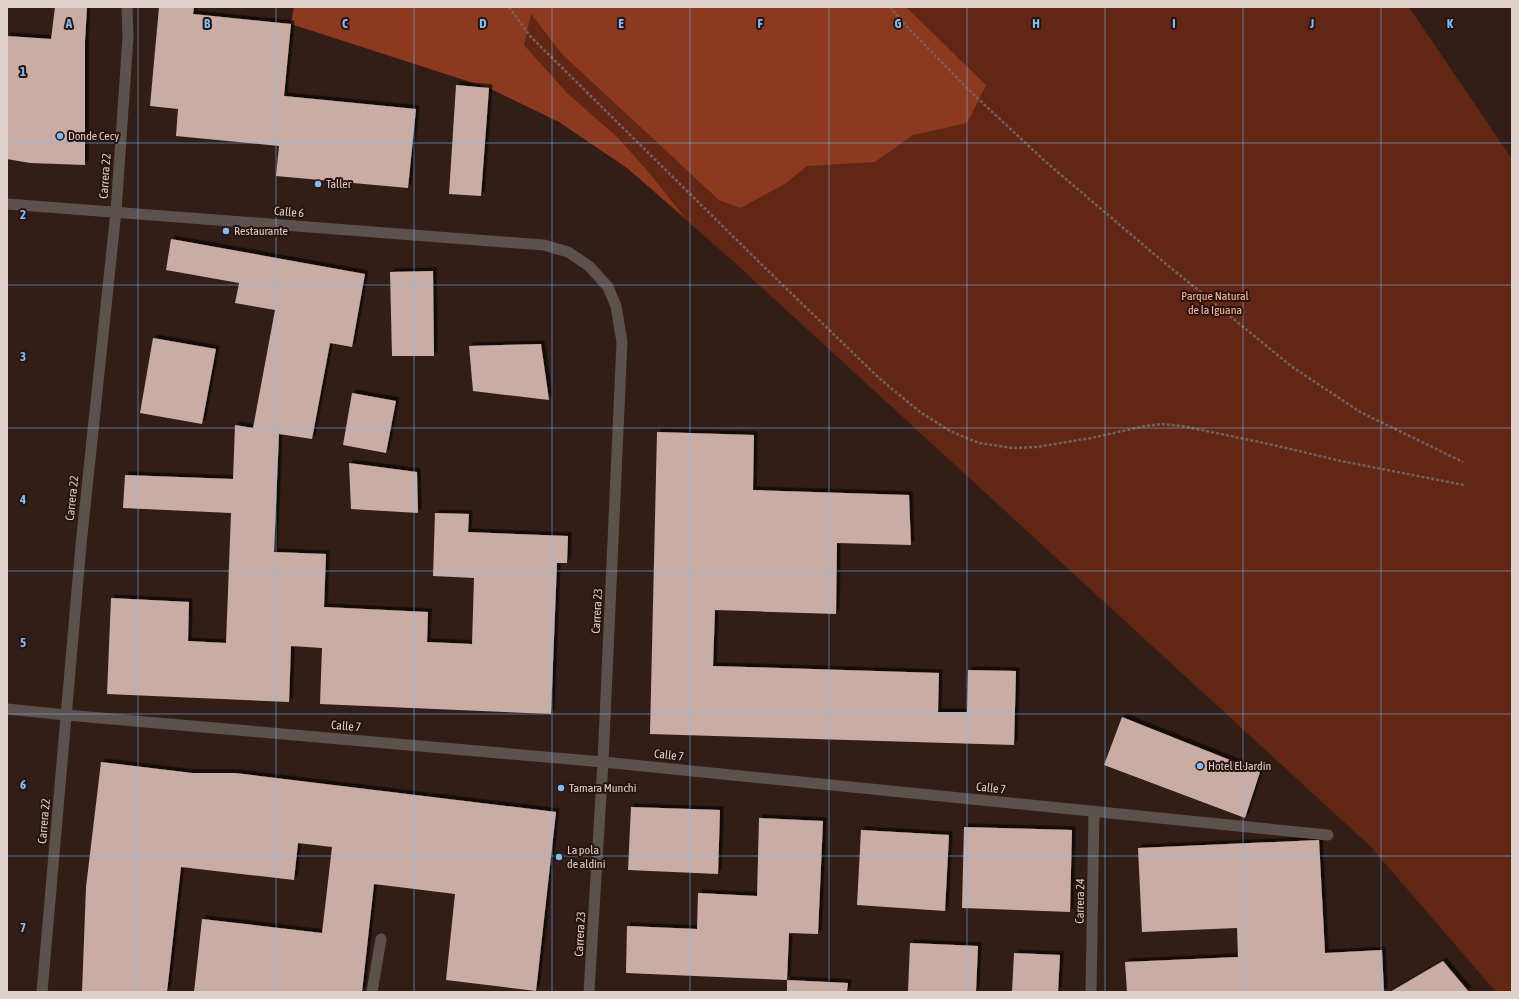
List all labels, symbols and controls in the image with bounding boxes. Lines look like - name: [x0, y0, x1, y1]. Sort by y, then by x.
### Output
- text: A: [65, 16, 73, 31]
- text: B: [204, 16, 211, 31]
- text: C: [342, 16, 348, 31]
- text: D: [479, 16, 487, 31]
- text: E: [618, 16, 624, 31]
- text: F: [757, 16, 763, 31]
- text: G: [895, 16, 902, 31]
- text: H: [1032, 16, 1040, 31]
- text: I: [1172, 16, 1176, 31]
- text: J: [1309, 16, 1314, 31]
- text: K: [1447, 16, 1454, 31]
- text: 1: [20, 64, 26, 79]
- place label: Donde Cecy: [68, 129, 119, 143]
- marker: Donde Cecy: [55, 131, 65, 141]
- street label: Carrera 22: [96, 153, 114, 199]
- place label: Taller: [326, 177, 352, 191]
- marker: Taller: [313, 179, 323, 189]
- street label: Calle 6: [273, 204, 305, 220]
- text: 2: [20, 207, 26, 222]
- place label: Restaurante: [234, 224, 288, 238]
- marker: Restaurante: [221, 226, 231, 236]
- park label: Parque Natural de la Iguana: [1181, 289, 1249, 317]
- text: 3: [20, 349, 26, 364]
- street label: Carrera 22: [63, 475, 81, 521]
- text: 4: [19, 492, 26, 507]
- street label: Carrera 23: [589, 588, 605, 634]
- text: 5: [20, 635, 26, 650]
- street label: Calle 7: [330, 718, 362, 734]
- street label: Calle 7: [653, 746, 685, 764]
- place label: Hotel El Jardin: [1208, 759, 1271, 773]
- marker: Hotel El Jardin: [1195, 761, 1205, 771]
- text: 6: [20, 777, 26, 792]
- street label: Calle 7: [975, 779, 1007, 797]
- place label: Tamara Munchi: [569, 781, 636, 795]
- marker: Tamara Munchi: [556, 783, 566, 793]
- street label: Carrera 22: [35, 798, 53, 844]
- place label: La pola de aldini: [567, 843, 605, 871]
- marker: La pola de aldini: [554, 852, 564, 862]
- street label: Carrera 24: [1073, 878, 1087, 924]
- street label: Carrera 23: [572, 911, 588, 957]
- text: 7: [20, 920, 26, 935]

